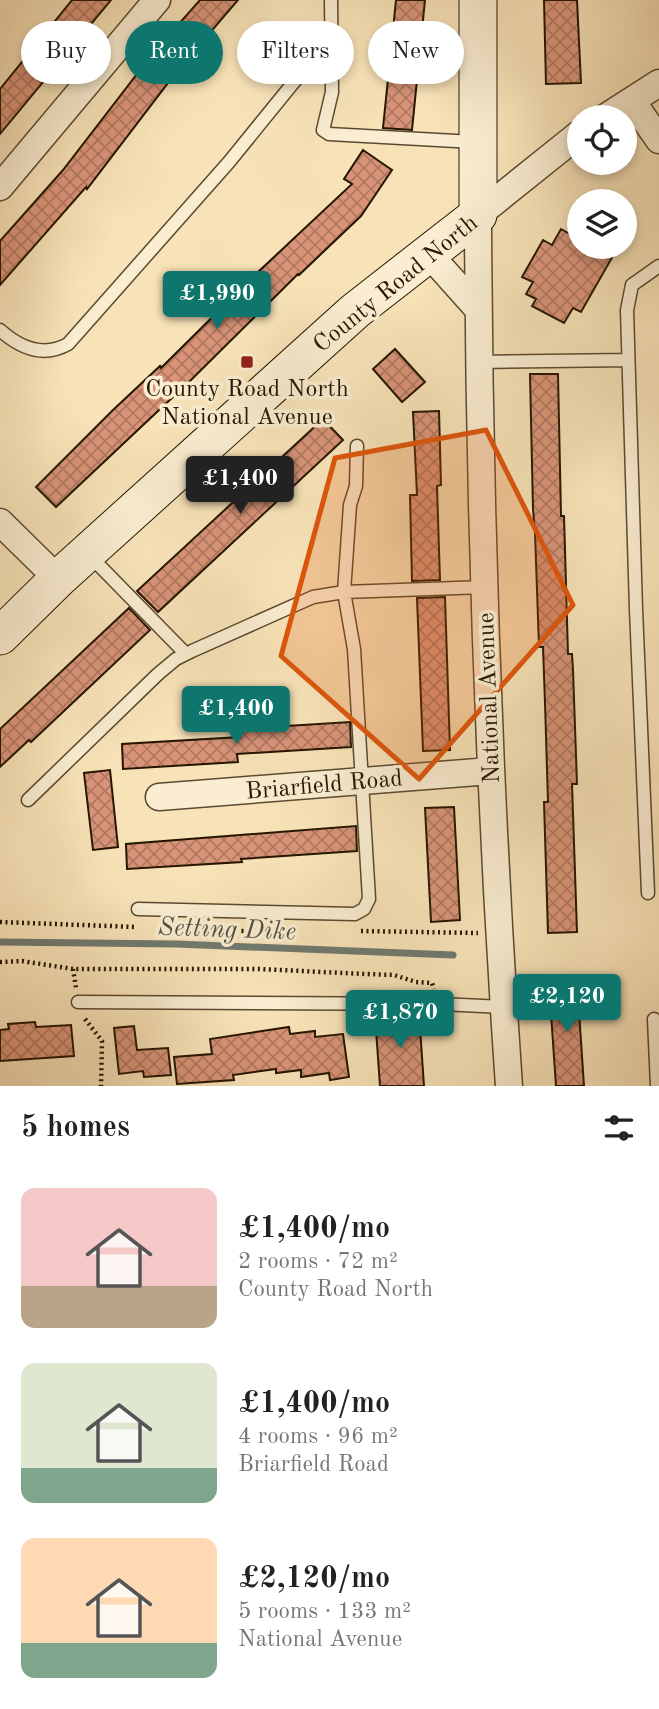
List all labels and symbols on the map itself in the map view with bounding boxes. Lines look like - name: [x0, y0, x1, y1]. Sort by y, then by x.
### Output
- street label: County Road North: [310, 211, 483, 358]
- pin: £1,990: [160, 272, 274, 331]
- marker: County Road North National Avenue: [239, 354, 255, 370]
- place label: County Road North National Avenue: [145, 378, 349, 430]
- pin: £1,400: [183, 456, 297, 516]
- street label: National Avenue: [475, 612, 505, 784]
- pin: £1,400: [179, 686, 293, 746]
- street label: Briarfield Road: [245, 767, 404, 805]
- water label: Setting Dike: [157, 915, 297, 945]
- pin: £2,120: [510, 974, 624, 1034]
- pin: £1,870: [343, 990, 457, 1050]

